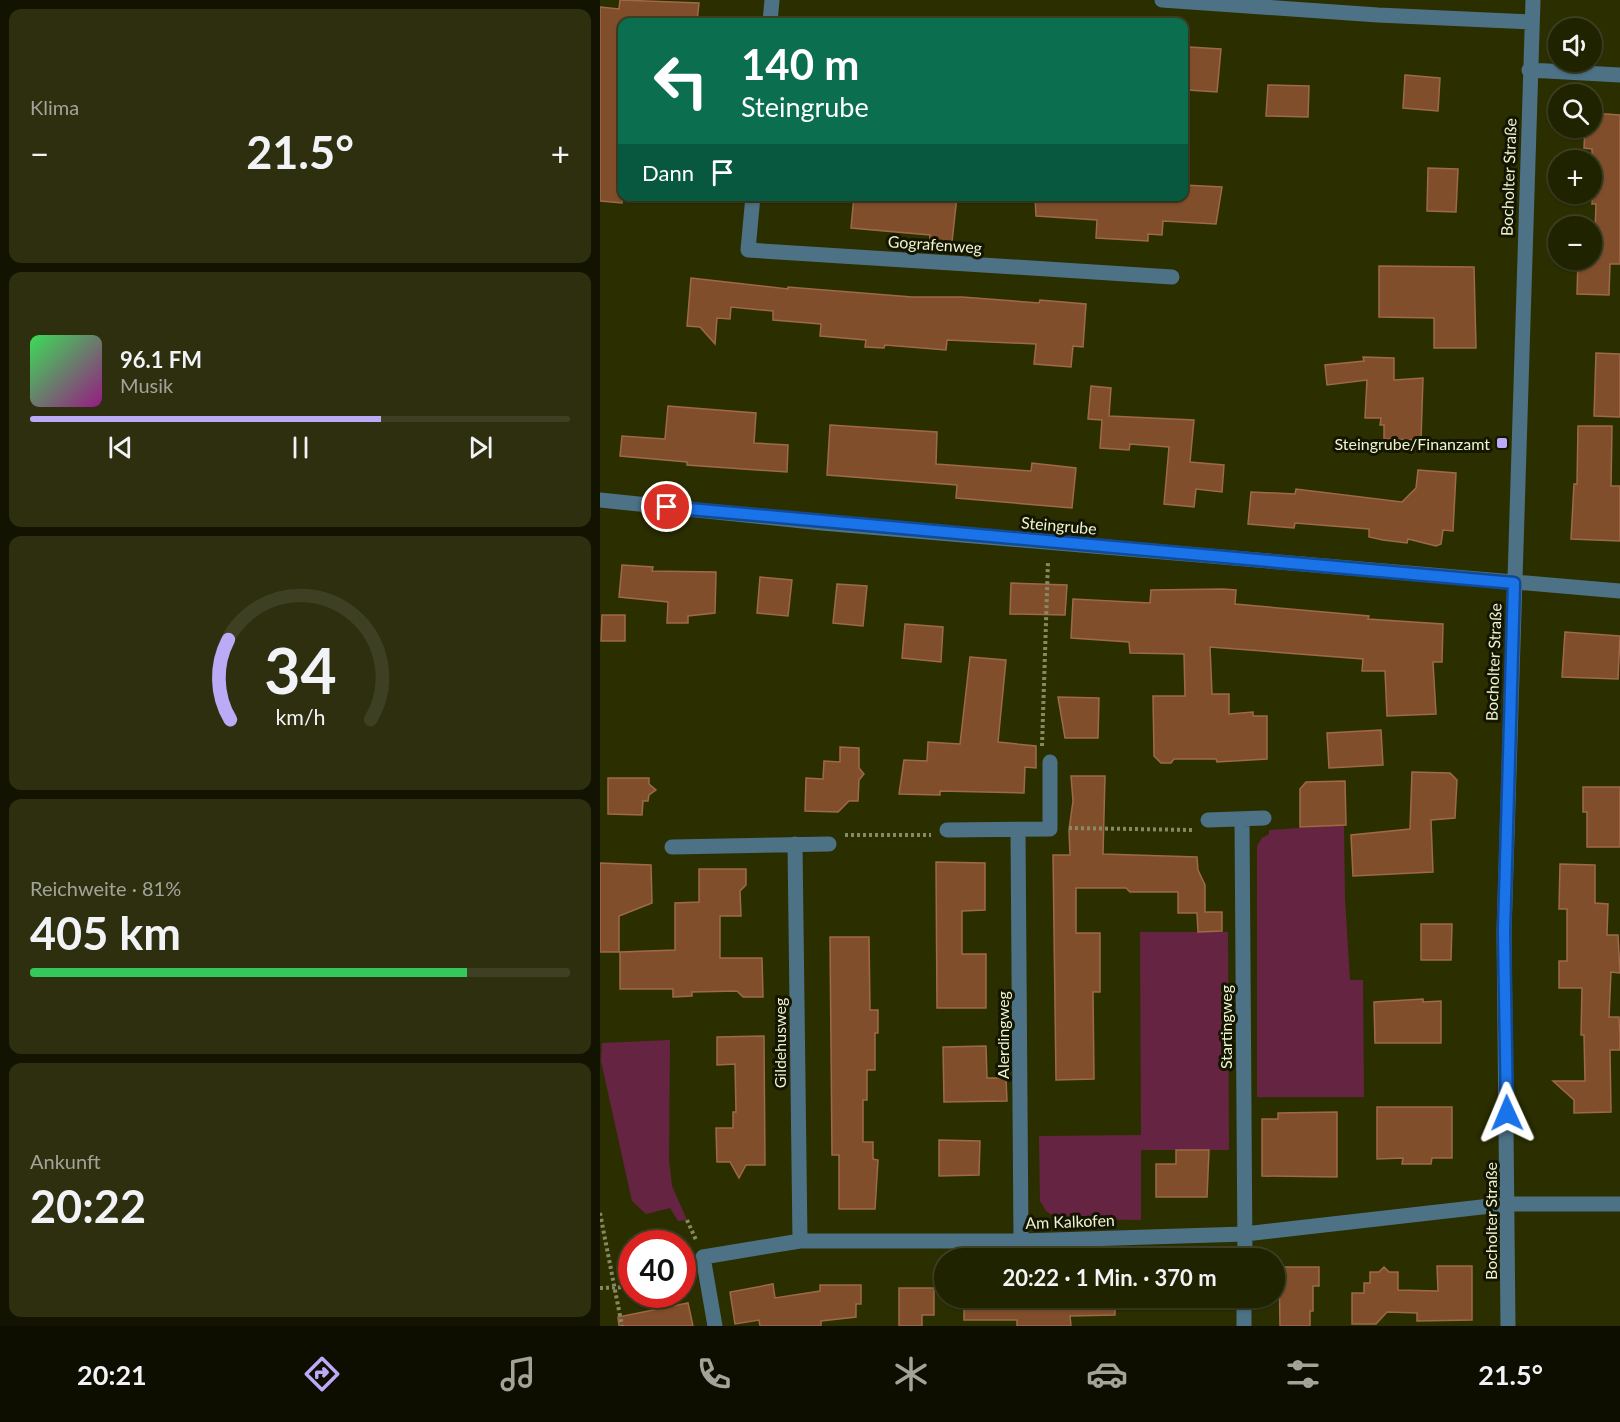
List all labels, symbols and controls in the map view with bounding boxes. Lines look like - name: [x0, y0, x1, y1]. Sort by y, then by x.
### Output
- map controls: [1548, 18, 1602, 270]
- button: sound: [1548, 18, 1602, 72]
- text: 140 m: [741, 39, 859, 89]
- icon: left: [642, 42, 720, 120]
- button: search: [1548, 84, 1602, 138]
- text: Steingrube: [741, 90, 869, 123]
- text: Klima: [30, 95, 79, 119]
- street label: Bocholter Straße: [1496, 118, 1520, 236]
- text: 21.5°: [246, 125, 354, 179]
- text: −: [30, 133, 49, 173]
- text: +: [551, 133, 570, 173]
- button: +: [1548, 150, 1602, 204]
- icon: arrive: [706, 156, 739, 189]
- text: Dann: [642, 159, 694, 186]
- button: −: [1548, 216, 1602, 270]
- street label: Gografenweg: [887, 231, 983, 257]
- text: 96.1 FM: [120, 346, 202, 373]
- text: Musik: [120, 373, 173, 397]
- icon: previous: [104, 431, 137, 464]
- icon: pause: [284, 431, 317, 464]
- icon: next: [464, 431, 497, 464]
- place label: Steingrube/Finanzamt: [1334, 434, 1490, 453]
- marker: Steingrube/Finanzamt: [1495, 436, 1509, 450]
- pin: [641, 481, 692, 532]
- icon: arrive: [650, 490, 683, 523]
- street label: Steingrube: [1020, 512, 1098, 538]
- street label: Bocholter Straße: [1481, 603, 1505, 721]
- text: 34: [264, 632, 336, 707]
- text: km/h: [275, 704, 325, 730]
- text: Reichweite · 81%: [30, 876, 181, 900]
- text: 405 km: [30, 906, 181, 960]
- street label: Startingweg: [1216, 985, 1235, 1069]
- street label: Alerdingweg: [993, 991, 1012, 1079]
- street label: Gildehusweg: [770, 998, 789, 1088]
- position arrow: [1475, 1081, 1539, 1145]
- text: Ankunft: [30, 1149, 101, 1173]
- street label: Bocholter Straße: [1481, 1162, 1500, 1280]
- text: 20:22: [30, 1179, 146, 1233]
- street label: Am Kalkofen: [1025, 1210, 1115, 1232]
- speed limit sign: 40: [618, 1230, 696, 1308]
- text: 20:22 · 1 Min. · 370 m: [1002, 1264, 1217, 1291]
- icon: directions: [301, 1353, 343, 1395]
- icon: music: [497, 1353, 539, 1395]
- icon: phone: [693, 1353, 735, 1395]
- icon: climate: [890, 1353, 932, 1395]
- icon: car: [1086, 1353, 1128, 1395]
- icon: filters: [1282, 1353, 1324, 1395]
- text: 20:21: [77, 1358, 147, 1391]
- text: 21.5°: [1478, 1358, 1543, 1391]

